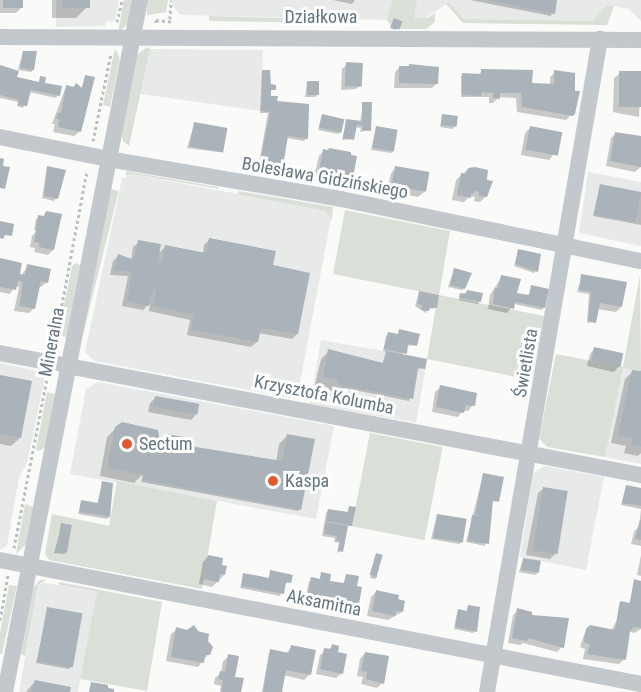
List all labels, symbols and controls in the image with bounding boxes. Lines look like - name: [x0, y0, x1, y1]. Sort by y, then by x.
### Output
- street label: Działkowa: [285, 6, 357, 28]
- street label: Bolesława Gidzińskiego: [240, 153, 410, 203]
- street label: Mineralna: [35, 306, 69, 378]
- street label: Świetlista: [509, 327, 543, 399]
- street label: Krzysztofa Kolumba: [252, 371, 396, 419]
- place label: Sectum: [139, 433, 193, 455]
- marker: Sectum: [120, 437, 134, 451]
- place label: Kaspa: [285, 470, 329, 492]
- marker: Kaspa: [266, 474, 280, 488]
- street label: Aksamitna: [285, 585, 363, 621]

